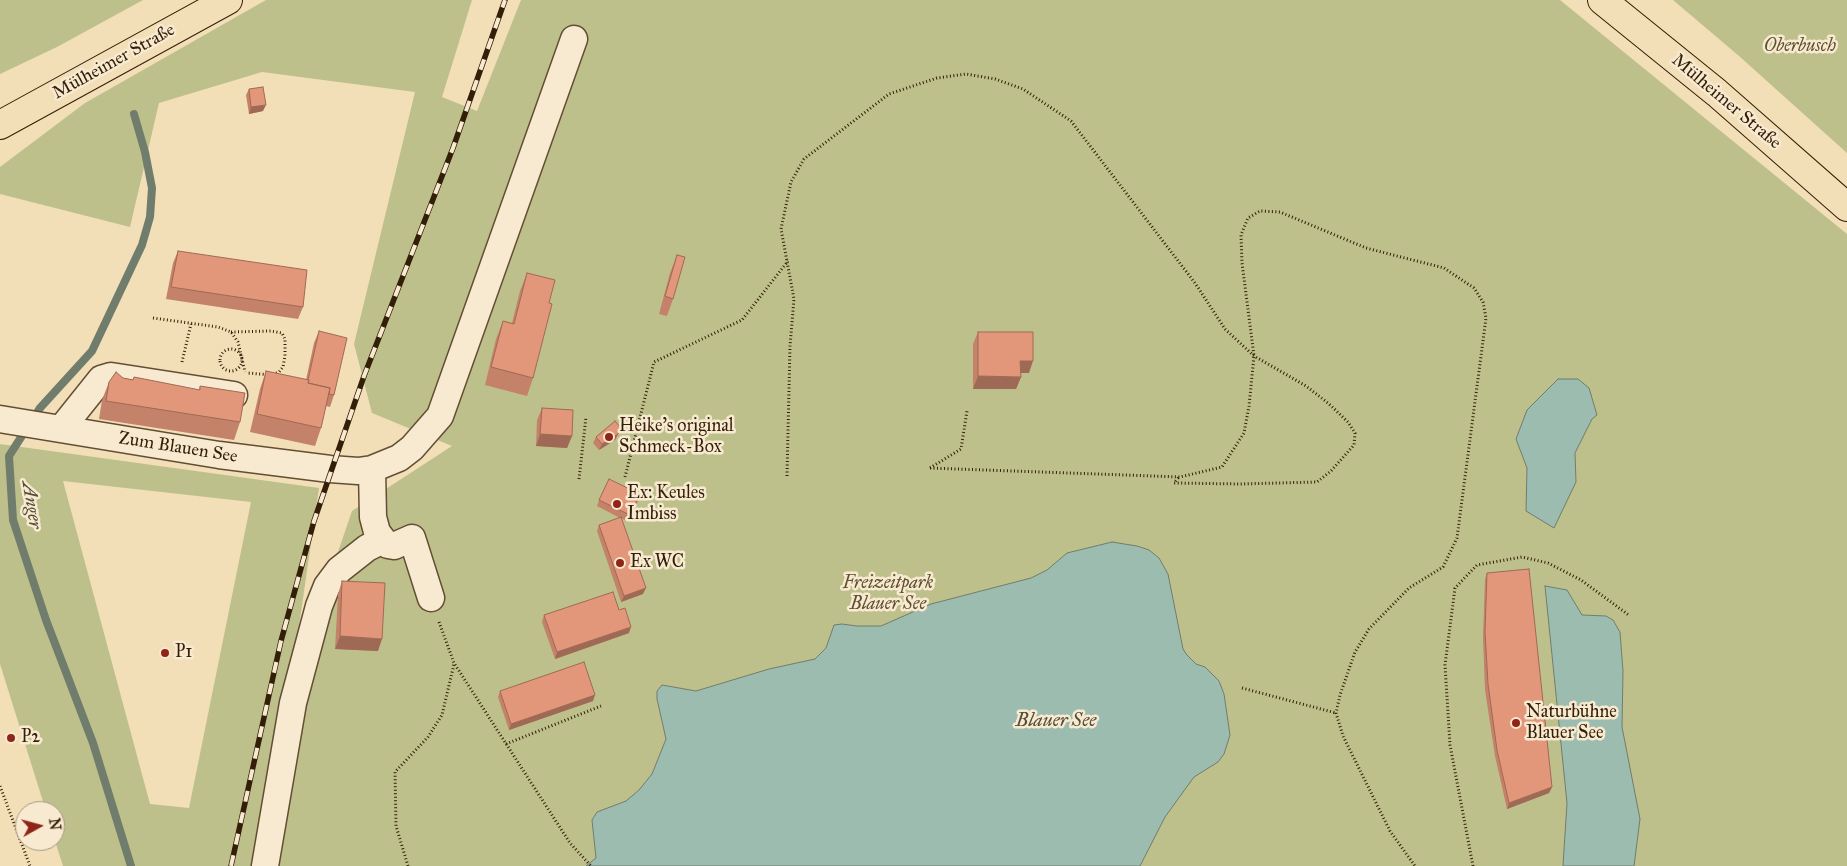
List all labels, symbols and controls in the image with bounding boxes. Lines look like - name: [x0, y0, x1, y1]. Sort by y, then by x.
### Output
- street label: Mülheimer Straße: [49, 20, 179, 104]
- park label: Oberbusch: [1764, 36, 1836, 58]
- street label: Mülheimer Straße: [1667, 50, 1785, 154]
- place label: Heike's original Schmeck-Box: [619, 416, 734, 458]
- street label: Zum Blauen See: [117, 428, 239, 468]
- marker: Heike's original Schmeck-Box: [603, 431, 615, 443]
- water label: Anger: [16, 479, 46, 531]
- place label: Ex: Keules Imbiss: [627, 483, 705, 526]
- marker: Ex: Keules Imbiss: [611, 498, 623, 510]
- place label: Ex WC: [630, 552, 684, 574]
- marker: Ex WC: [614, 557, 626, 569]
- park label: Freizeitpark Blauer See: [843, 573, 933, 616]
- place label: P1: [175, 642, 192, 664]
- marker: P1: [159, 647, 171, 659]
- place label: Naturbühne Blauer See: [1526, 702, 1617, 744]
- water label: Blauer See: [1016, 710, 1096, 732]
- marker: Naturbühne Blauer See: [1510, 717, 1522, 729]
- place label: P2: [21, 727, 40, 749]
- marker: P2: [5, 732, 17, 744]
- north arrow: [15, 801, 65, 851]
- text: N: [45, 817, 64, 831]

